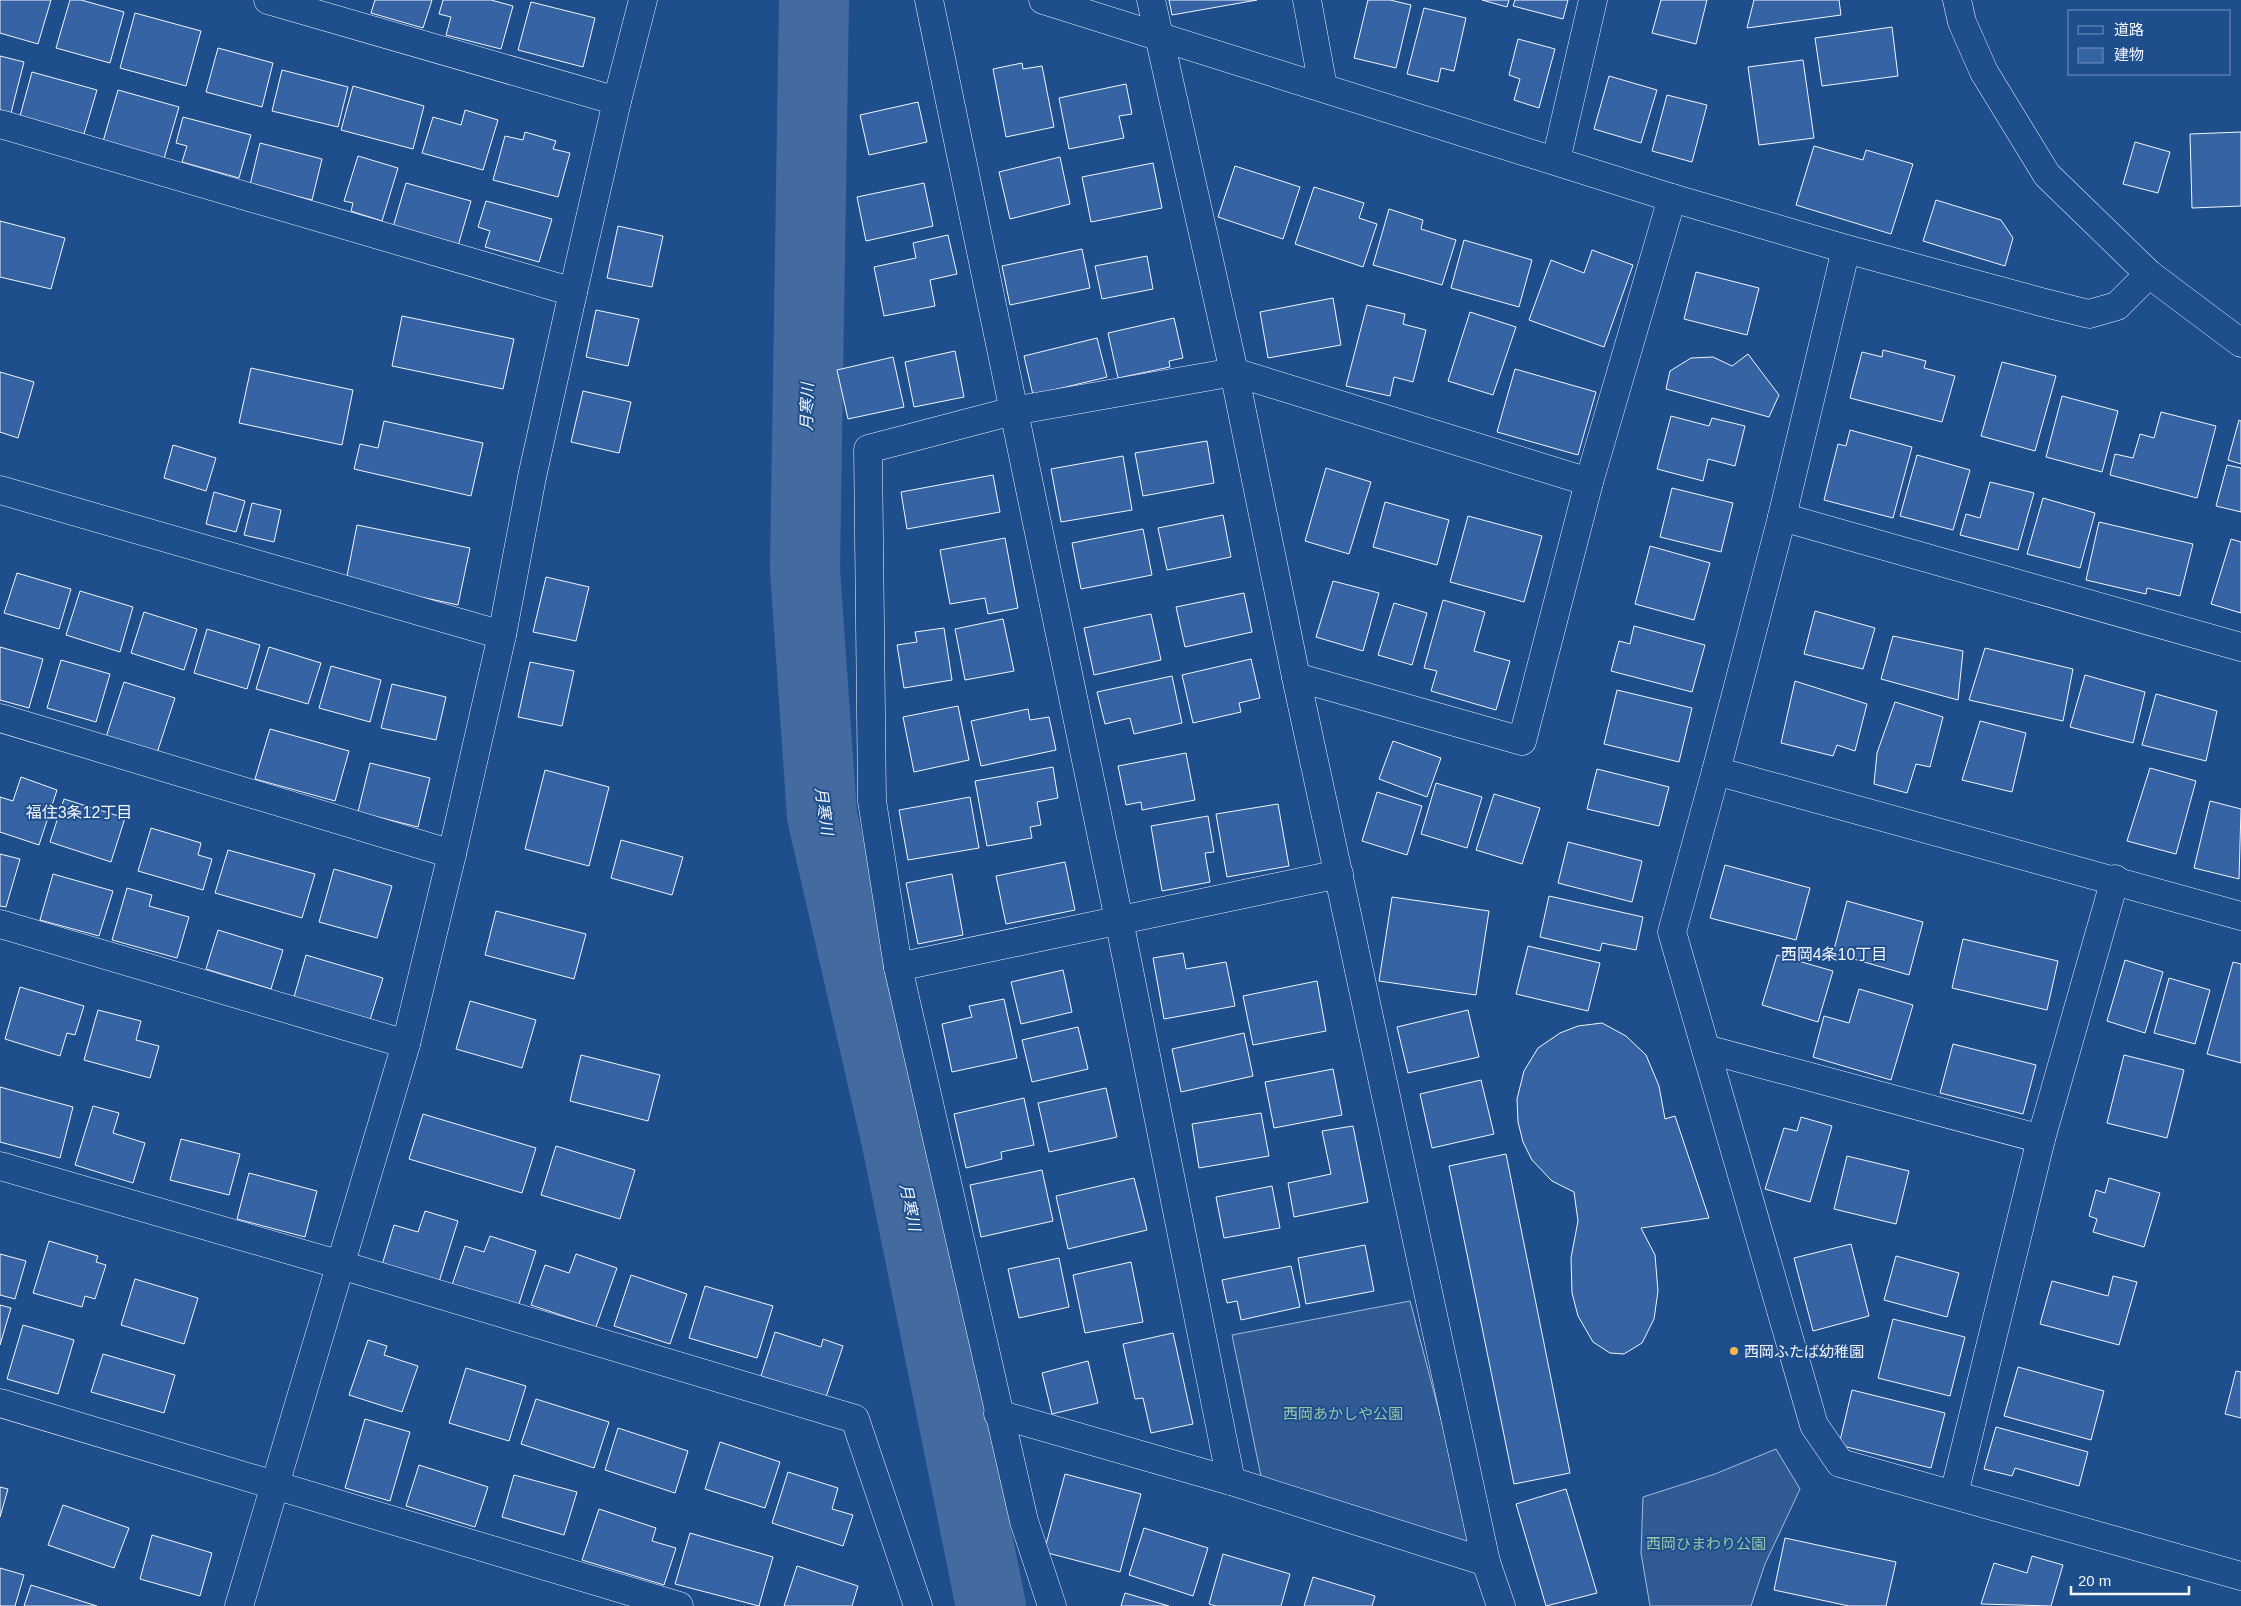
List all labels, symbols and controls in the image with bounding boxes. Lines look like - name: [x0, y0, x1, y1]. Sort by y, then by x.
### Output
- legend: [2068, 10, 2231, 75]
- text: 道路: [2114, 21, 2144, 38]
- text: 建物: [2114, 46, 2144, 63]
- water label: 月寒川: [798, 381, 816, 431]
- water label: 月寒川: [812, 786, 836, 838]
- district label: 福住3条12丁目: [26, 804, 132, 821]
- district label: 西岡4条10丁目: [1781, 946, 1887, 963]
- water label: 月寒川: [897, 1182, 924, 1234]
- place label: 西岡ふたば幼稚園: [1744, 1343, 1864, 1360]
- marker: 西岡ふたば幼稚園: [1728, 1345, 1740, 1357]
- park label: 西岡あかしや公園: [1283, 1405, 1403, 1422]
- park label: 西岡ひまわり公園: [1646, 1535, 1766, 1552]
- scale bar: [2071, 1564, 2188, 1596]
- text: 20 m: [2078, 1572, 2111, 1589]

